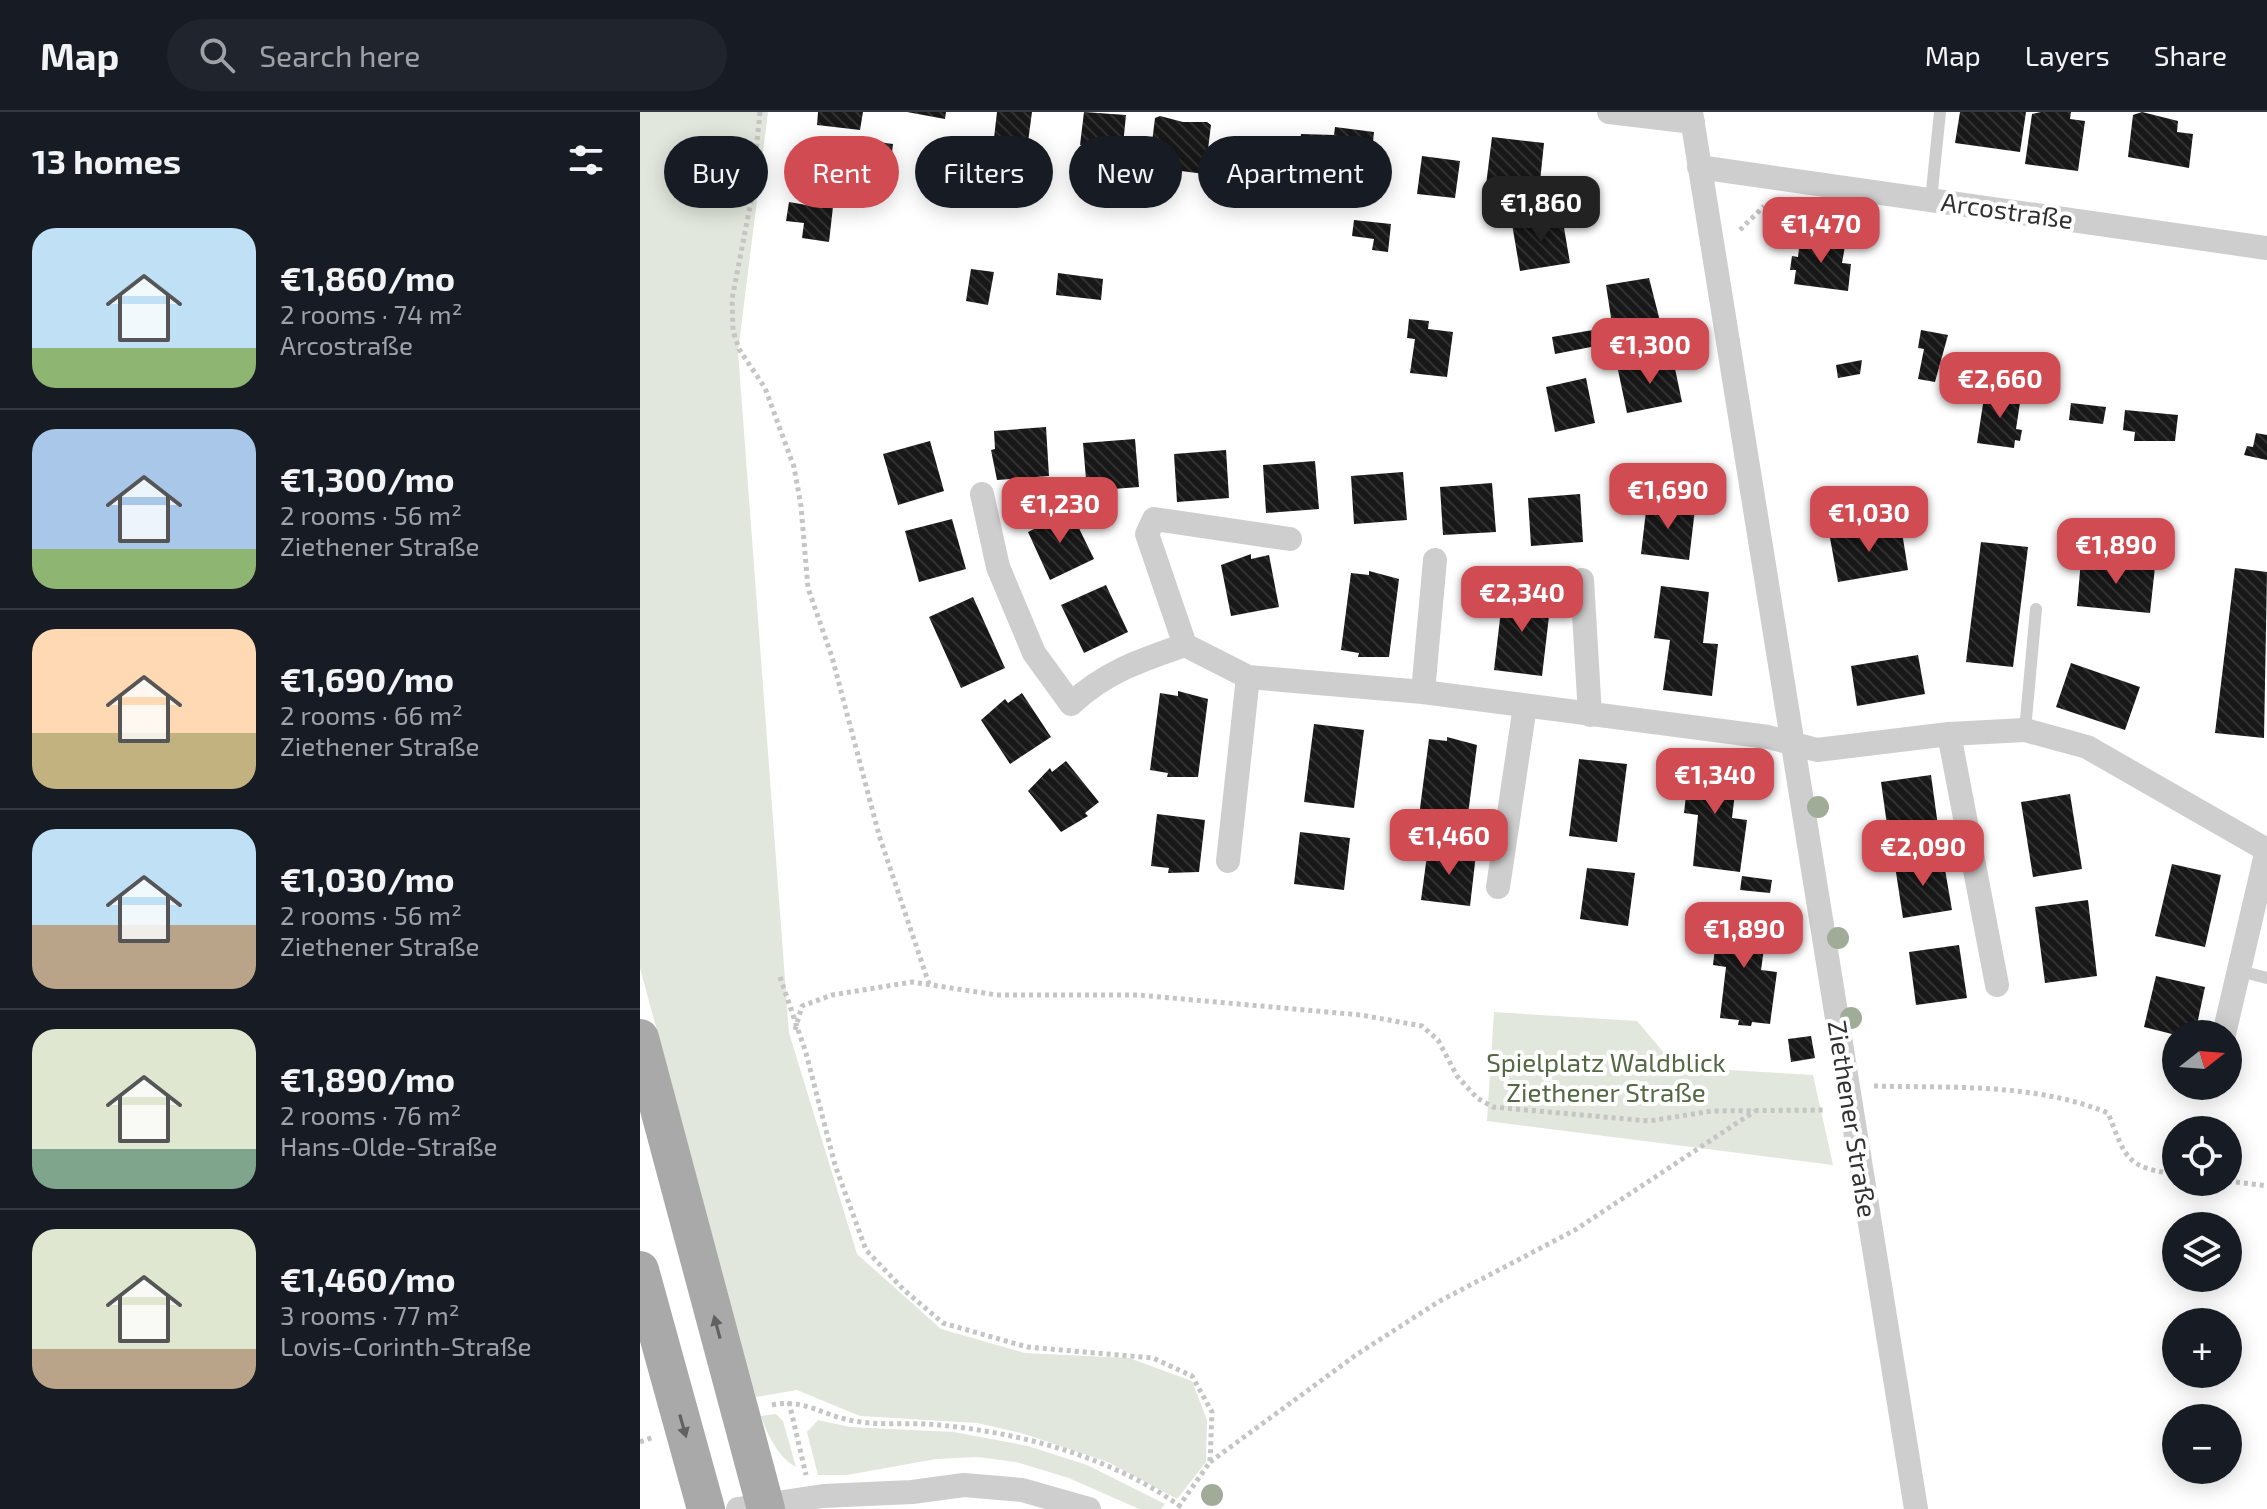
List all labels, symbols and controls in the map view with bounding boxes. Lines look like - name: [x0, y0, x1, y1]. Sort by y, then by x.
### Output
- search box: [167, 19, 727, 91]
- text: Map: [40, 32, 119, 78]
- icon: search: [195, 33, 239, 77]
- text: Search here: [259, 37, 420, 73]
- text: Map: [1925, 38, 1981, 72]
- text: Layers: [2025, 38, 2110, 72]
- text: Share: [2154, 38, 2227, 72]
- chip: Buy: [664, 136, 768, 208]
- chip: Rent: [784, 136, 899, 208]
- chip: Filters: [915, 136, 1053, 208]
- chip: New: [1069, 136, 1182, 208]
- chip: Apartment: [1198, 136, 1392, 208]
- icon: filters: [564, 138, 608, 182]
- text: 13 homes: [32, 140, 181, 181]
- pin: €1,860: [1476, 176, 1606, 244]
- street label: Arcostraße: [1939, 185, 2075, 234]
- text: €1,860: [1500, 186, 1582, 217]
- pin: €1,470: [1756, 197, 1886, 265]
- text: €1,470: [1781, 207, 1861, 238]
- text: €1,860/mo: [280, 257, 455, 298]
- icon: home: [96, 260, 192, 356]
- text: 2 rooms · 74 m²: [280, 298, 462, 329]
- pin: €1,300: [1585, 318, 1715, 386]
- text: €1,300: [1609, 328, 1691, 359]
- text: Arcostraße: [280, 329, 413, 360]
- pin: €2,660: [1935, 352, 2065, 420]
- text: €2,660: [1957, 362, 2043, 393]
- text: €1,300/mo: [280, 458, 455, 499]
- icon: home: [96, 461, 192, 557]
- pin: €1,690: [1603, 463, 1733, 531]
- text: €1,690: [1627, 473, 1709, 504]
- pin: €1,230: [995, 477, 1125, 545]
- pin: €1,030: [1804, 486, 1934, 554]
- text: €1,230: [1020, 487, 1100, 518]
- text: €1,030: [1828, 496, 1910, 527]
- text: 2 rooms · 56 m²: [280, 499, 462, 530]
- pin: €1,890: [2051, 518, 2181, 586]
- text: €1,890: [2075, 528, 2157, 559]
- text: Ziethener Straße: [280, 530, 479, 561]
- pin: €2,340: [1457, 566, 1587, 634]
- text: €2,340: [1479, 576, 1565, 607]
- text: €1,690/mo: [280, 658, 454, 699]
- icon: home: [96, 661, 192, 757]
- text: 2 rooms · 66 m²: [280, 699, 463, 730]
- text: Ziethener Straße: [280, 730, 479, 761]
- pin: €1,340: [1650, 748, 1780, 816]
- text: €1,340: [1674, 758, 1756, 789]
- pin: €1,460: [1384, 809, 1514, 877]
- text: €1,460: [1408, 819, 1490, 850]
- pin: €2,090: [1858, 820, 1988, 888]
- text: €2,090: [1880, 830, 1966, 861]
- text: €1,030/mo: [280, 858, 455, 899]
- icon: home: [96, 861, 192, 957]
- text: 2 rooms · 56 m²: [280, 899, 462, 930]
- pin: €1,890: [1679, 902, 1809, 970]
- text: €1,890: [1703, 912, 1785, 943]
- text: Ziethener Straße: [280, 930, 479, 961]
- street label: Ziethener Straße: [1823, 1018, 1884, 1220]
- north arrow: [2162, 1020, 2242, 1100]
- map controls: [2162, 1020, 2242, 1484]
- park label: Spielplatz Waldblick Ziethener Straße: [1486, 1046, 1726, 1107]
- text: €1,890/mo: [280, 1058, 455, 1099]
- icon: home: [96, 1061, 192, 1157]
- text: 2 rooms · 76 m²: [280, 1099, 461, 1130]
- button: locate: [2162, 1116, 2242, 1196]
- text: Hans-Olde-Straße: [280, 1130, 498, 1161]
- button: layers: [2162, 1212, 2242, 1292]
- text: €1,460/mo: [280, 1258, 455, 1299]
- icon: home: [96, 1261, 192, 1357]
- text: 3 rooms · 77 m²: [280, 1299, 460, 1330]
- button: +: [2162, 1308, 2242, 1388]
- one-way arrow: [710, 1314, 722, 1339]
- text: Lovis-Corinth-Straße: [280, 1330, 532, 1361]
- button: −: [2162, 1404, 2242, 1484]
- one-way arrow: [677, 1415, 690, 1439]

